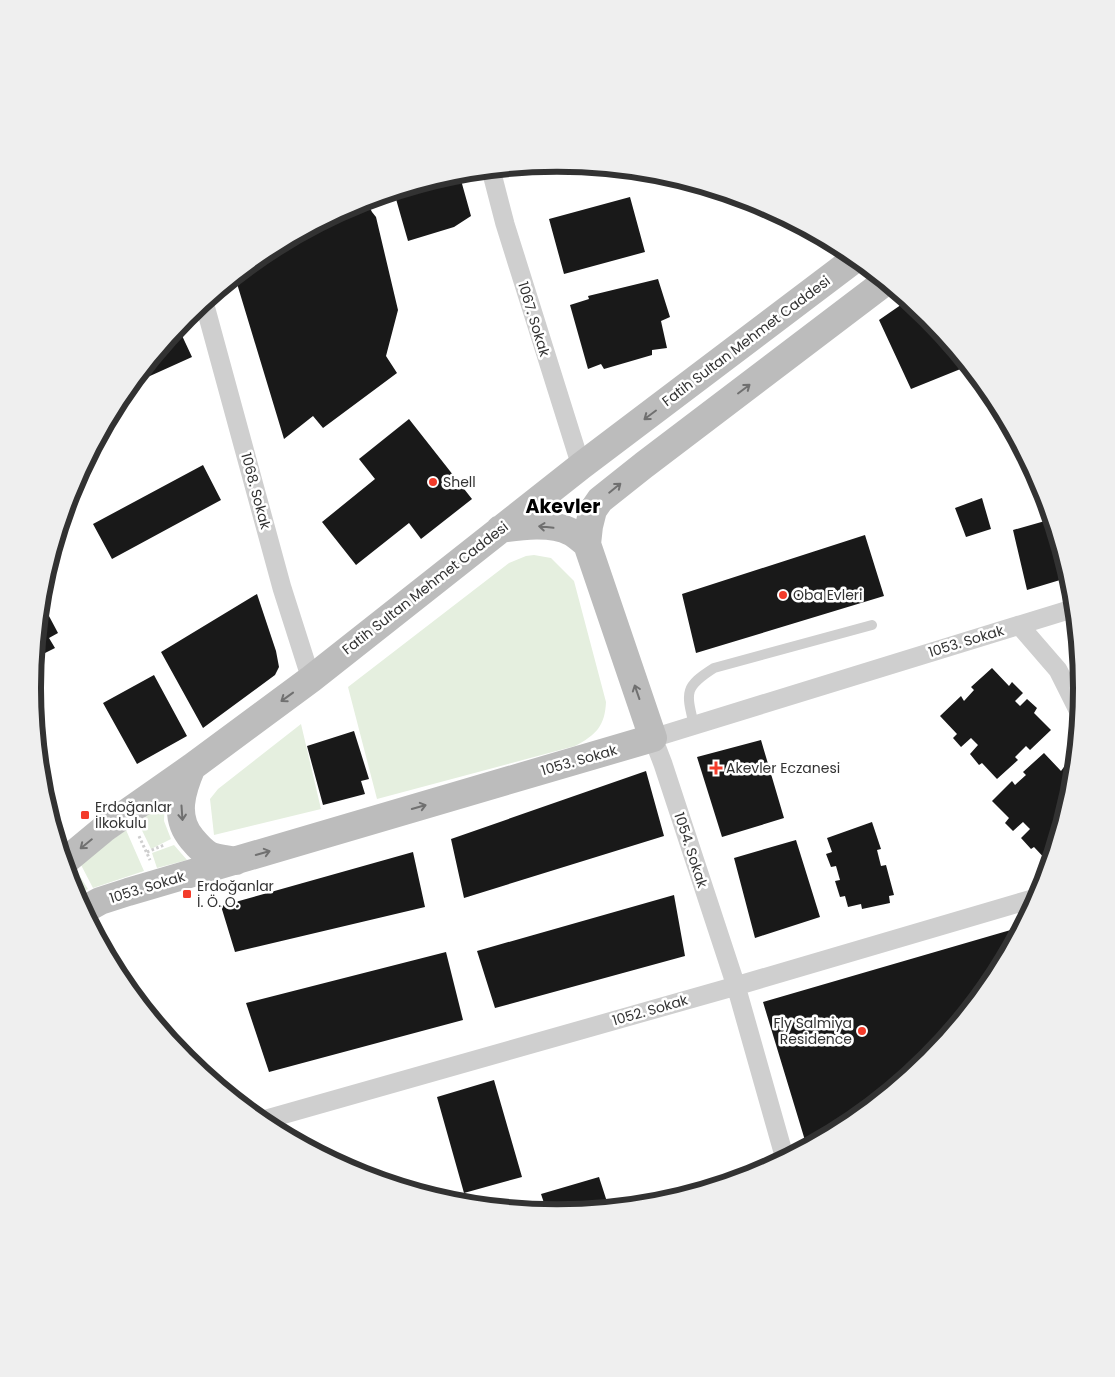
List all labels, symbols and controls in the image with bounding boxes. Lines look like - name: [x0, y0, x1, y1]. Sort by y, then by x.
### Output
- street label: Fatih Sultan Mehmet Caddesi: [658, 271, 834, 411]
- street label: 1067. Sokak: [513, 279, 555, 360]
- one-way arrow: [737, 383, 750, 394]
- one-way arrow: [644, 409, 657, 420]
- street label: 1068. Sokak: [236, 450, 276, 532]
- place label: Shell: [443, 472, 476, 492]
- marker: Shell: [427, 476, 439, 488]
- one-way arrow: [609, 482, 622, 493]
- district label: Akevler: [526, 493, 600, 520]
- street label: Fatih Sultan Mehmet Caddesi: [338, 517, 512, 659]
- one-way arrow: [538, 522, 554, 532]
- place label: Oba Evleri: [793, 585, 863, 605]
- marker: Oba Evleri: [777, 589, 789, 601]
- street label: 1053. Sokak: [926, 620, 1007, 662]
- one-way arrow: [632, 684, 641, 700]
- one-way arrow: [280, 692, 294, 702]
- street label: 1053. Sokak: [539, 739, 620, 780]
- place label: Akevler Eczanesi: [726, 758, 840, 778]
- marker: Akevler Eczanesi: [710, 762, 722, 774]
- place label: Erdoğanlar İlkokulu: [95, 797, 172, 833]
- one-way arrow: [410, 802, 426, 811]
- one-way arrow: [177, 805, 186, 821]
- marker: Erdoğanlar İlkokulu: [79, 809, 91, 821]
- street label: 1054. Sokak: [669, 810, 713, 891]
- one-way arrow: [79, 839, 92, 850]
- one-way arrow: [254, 847, 270, 857]
- street label: 1053. Sokak: [107, 866, 188, 908]
- place label: Erdoğanlar İ. Ö. O.: [197, 876, 274, 912]
- marker: Erdoğanlar İ. Ö. O.: [181, 888, 193, 900]
- street label: 1052. Sokak: [610, 989, 691, 1030]
- place label: Fly Salmiya Residence: [774, 1013, 852, 1049]
- marker: Fly Salmiya Residence: [856, 1025, 868, 1037]

